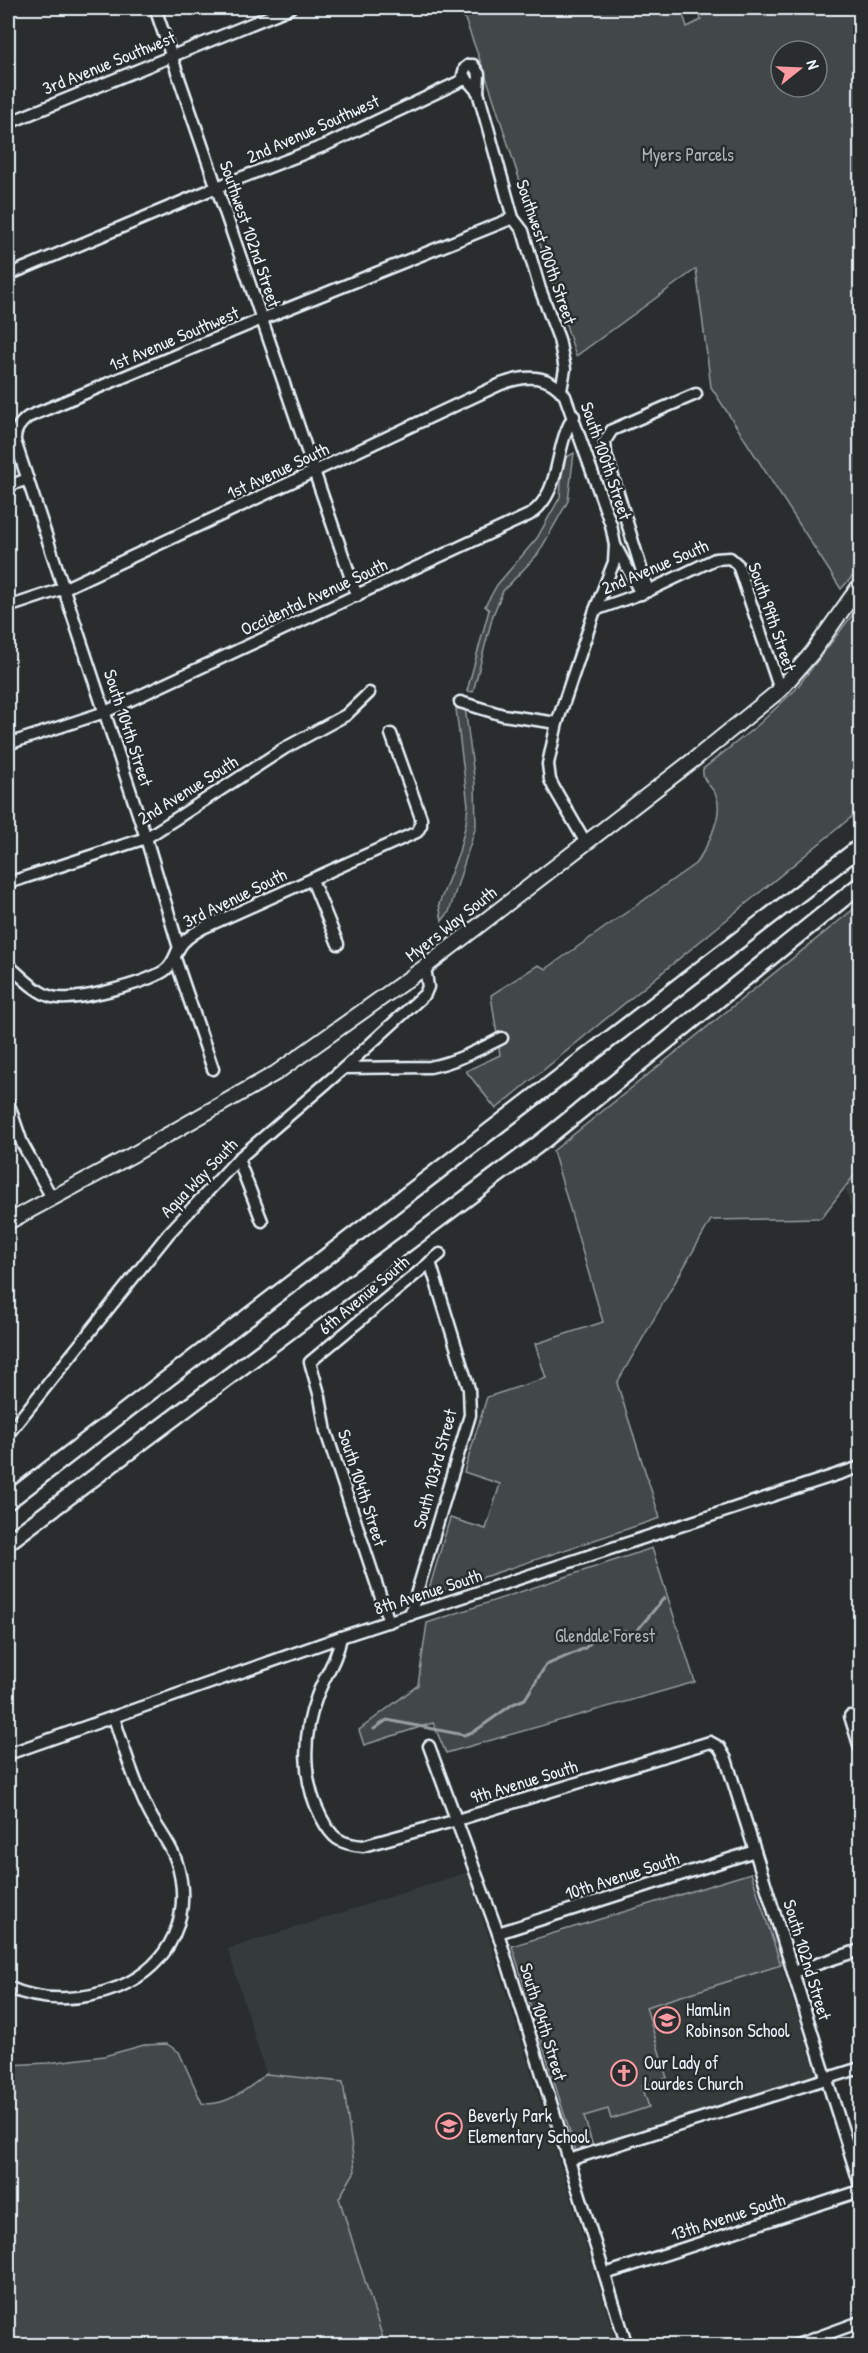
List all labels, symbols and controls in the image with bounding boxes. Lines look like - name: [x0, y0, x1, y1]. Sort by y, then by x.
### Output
- street label: 3rd Avenue Southwest: [39, 24, 180, 101]
- north arrow: [769, 39, 829, 99]
- text: N: [801, 57, 825, 72]
- street label: 2nd Avenue Southwest: [243, 88, 384, 169]
- park label: Myers Parcels: [642, 142, 734, 167]
- street label: Southwest 102nd Street: [214, 157, 288, 311]
- street label: Southwest 100th Street: [510, 176, 583, 328]
- street label: 1st Avenue Southwest: [105, 300, 243, 377]
- street label: South 100th Street: [575, 399, 639, 524]
- street label: 1st Avenue South: [223, 436, 333, 505]
- street label: 2nd Avenue South: [597, 533, 713, 600]
- street label: Occidental Avenue South: [237, 551, 391, 641]
- street label: South 99th Street: [742, 559, 803, 675]
- street label: South 104th Street: [98, 666, 159, 790]
- street label: 2nd Avenue South: [133, 749, 243, 830]
- street label: 3rd Avenue South: [179, 861, 291, 933]
- street label: Myers Way South: [400, 880, 502, 967]
- street label: Aqua Way South: [154, 1132, 243, 1223]
- street label: 6th Avenue South: [313, 1249, 415, 1340]
- street label: South 103rd Street: [406, 1405, 463, 1532]
- street label: South 104th Street: [332, 1426, 393, 1550]
- street label: 8th Avenue South: [371, 1562, 485, 1621]
- park label: Glendale Forest: [555, 1623, 656, 1648]
- street label: 9th Avenue South: [467, 1753, 581, 1810]
- street label: 10th Avenue South: [562, 1845, 683, 1906]
- street label: South 102nd Street: [777, 1897, 838, 2024]
- street label: South 104th Street: [514, 1960, 573, 2084]
- place label: Hamlin Robinson School: [686, 1997, 790, 2043]
- school or university icon: Hamlin Robinson School: [652, 2005, 682, 2035]
- place label: Our Lady of Lourdes Church: [644, 2050, 744, 2096]
- church icon: Our Lady of Lourdes Church: [609, 2058, 639, 2088]
- place label: Beverly Park Elementary School: [468, 2103, 590, 2149]
- school or university icon: Beverly Park Elementary School: [434, 2111, 464, 2141]
- street label: 13th Avenue South: [668, 2186, 789, 2247]

